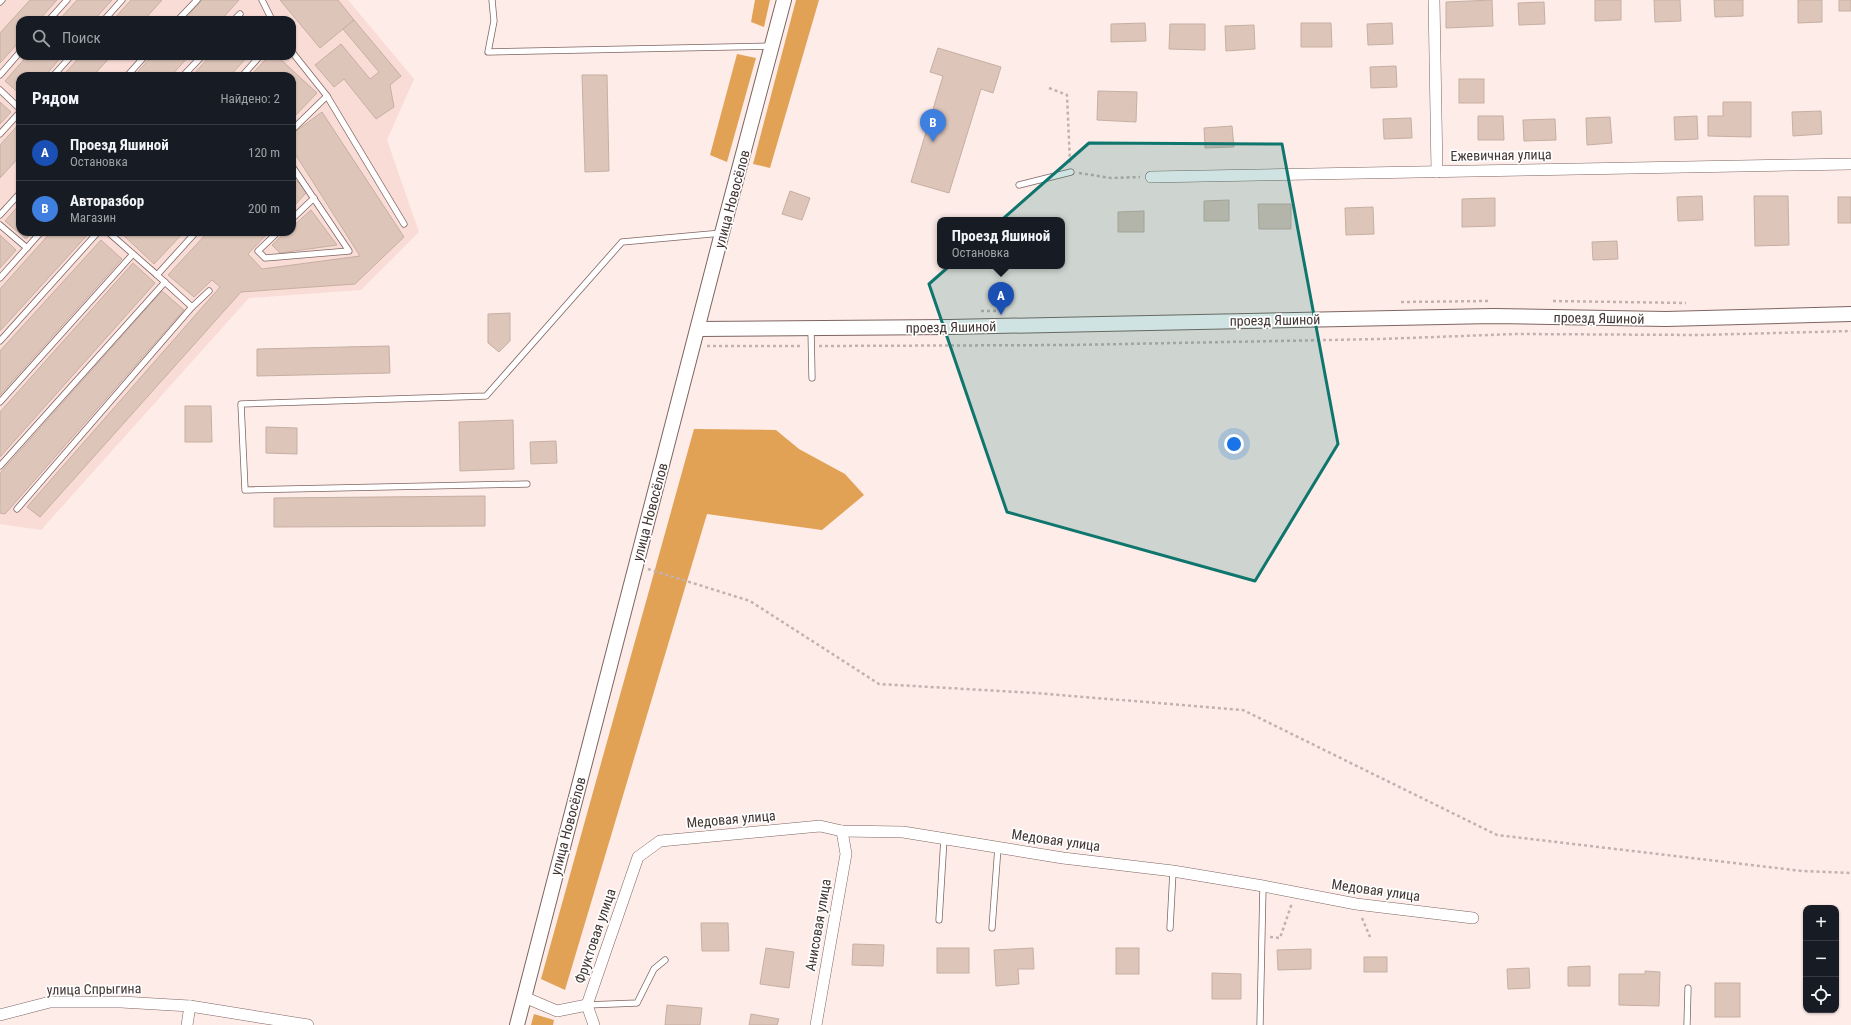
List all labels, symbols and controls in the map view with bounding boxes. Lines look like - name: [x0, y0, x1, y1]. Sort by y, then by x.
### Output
- search box: [16, 16, 296, 60]
- icon: search: [30, 27, 52, 49]
- text: Поиск: [62, 29, 101, 47]
- text: Рядом: [32, 88, 79, 108]
- text: Найдено: 2: [220, 91, 280, 106]
- pin: B: [920, 109, 946, 142]
- text: Проезд Яшиной: [70, 136, 169, 154]
- text: A: [41, 145, 49, 160]
- text: 120 m: [248, 145, 280, 160]
- street label: Ежевичная улица: [1450, 146, 1552, 164]
- street label: улица Новосёлов: [711, 148, 753, 250]
- text: Остановка: [70, 154, 128, 169]
- text: Авторазбор: [70, 192, 144, 210]
- text: B: [41, 201, 49, 216]
- text: 200 m: [248, 201, 280, 216]
- text: Магазин: [70, 210, 116, 225]
- popup: [937, 217, 1065, 269]
- text: Проезд Яшиной: [952, 227, 1050, 245]
- text: Остановка: [952, 245, 1009, 260]
- pin: A: [988, 282, 1014, 315]
- street label: проезд Яшиной: [1553, 309, 1645, 327]
- street label: проезд Яшиной: [1229, 311, 1321, 329]
- street label: проезд Яшиной: [905, 318, 997, 336]
- your location: [1224, 434, 1244, 454]
- street label: улица Новосёлов: [629, 461, 671, 563]
- street label: улица Новосёлов: [547, 775, 589, 877]
- street label: Медовая улица: [686, 807, 776, 831]
- street label: Медовая улица: [1011, 826, 1101, 854]
- street label: Медовая улица: [1331, 876, 1421, 904]
- street label: Анисовая улица: [802, 878, 834, 972]
- street label: Фруктовая улица: [571, 887, 619, 985]
- map controls: [1803, 905, 1839, 1013]
- button: +: [1803, 905, 1839, 941]
- button: −: [1803, 941, 1839, 977]
- button: locate: [1803, 977, 1839, 1013]
- street label: улица Спрыгина: [46, 980, 142, 998]

